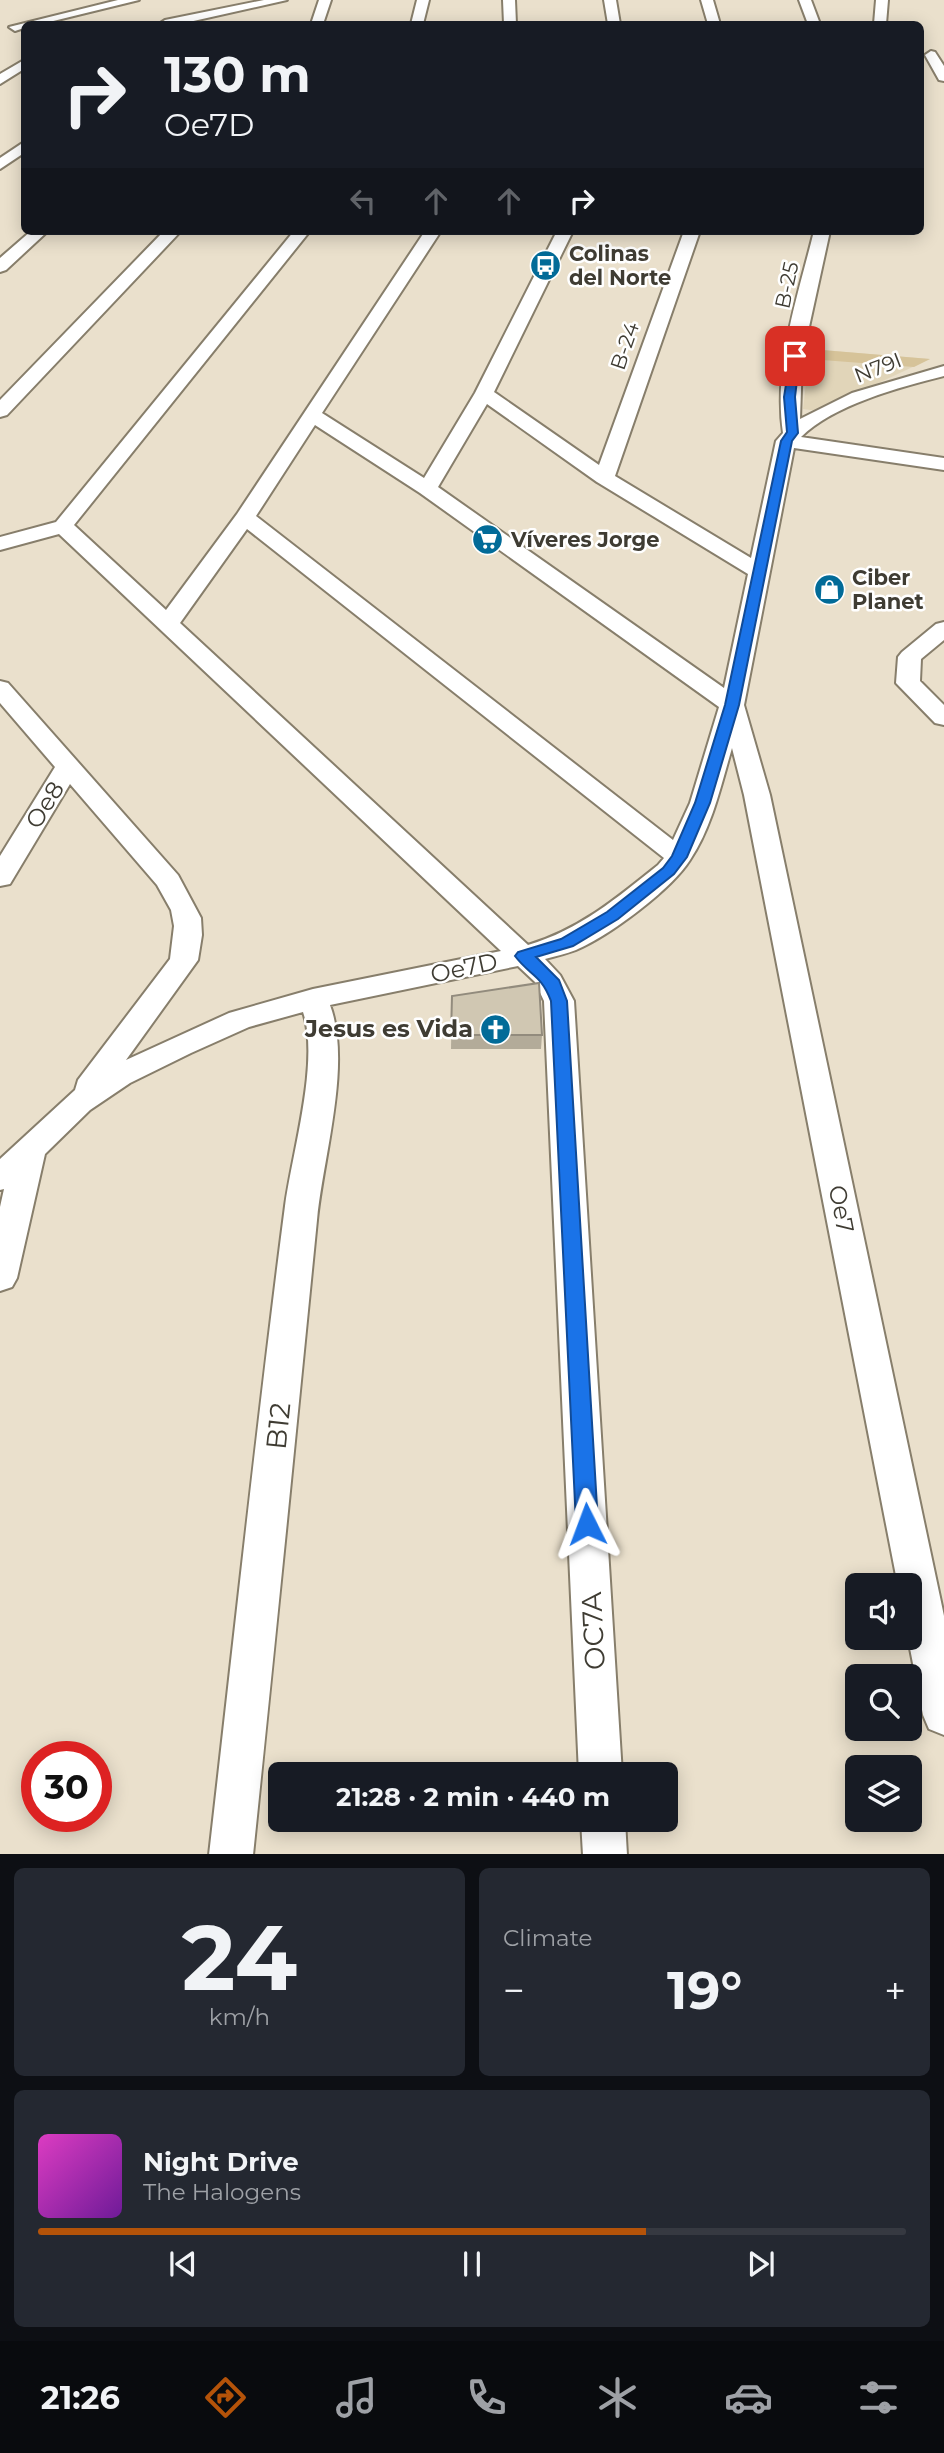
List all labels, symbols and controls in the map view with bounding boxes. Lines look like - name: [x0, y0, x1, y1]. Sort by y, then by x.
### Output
- text: 130 m: [164, 45, 311, 104]
- icon: right: [49, 49, 140, 140]
- text: Oe7D: [164, 105, 255, 144]
- icon: left: [344, 182, 382, 220]
- icon: ahead: [417, 182, 455, 220]
- icon: ahead: [490, 182, 528, 220]
- icon: right: [563, 182, 601, 220]
- place label: Colinas del Norte: [569, 241, 671, 290]
- bus stop icon: Colinas del Norte: [529, 249, 563, 283]
- street label: B-25: [769, 259, 804, 311]
- street label: B-24: [605, 319, 644, 373]
- pin: [765, 326, 825, 386]
- icon: arrive: [776, 337, 814, 375]
- street label: N79I: [851, 347, 905, 388]
- supermarket icon: Víveres Jorge: [471, 523, 505, 557]
- place label: Víveres Jorge: [510, 527, 660, 552]
- place label: Ciber Planet: [852, 565, 924, 614]
- shop icon: Ciber Planet: [812, 573, 846, 607]
- street label: Oe8: [19, 776, 70, 834]
- street label: Oe7D: [428, 946, 500, 989]
- church icon: Jesus es Vida: [479, 1012, 513, 1046]
- place label: Jesus es Vida: [304, 1014, 473, 1043]
- street label: Oe7: [823, 1183, 860, 1235]
- street label: B12: [259, 1401, 297, 1451]
- position arrow: [550, 1487, 624, 1561]
- map controls: [845, 1573, 922, 1832]
- button: sound: [845, 1573, 922, 1650]
- street label: OC7A: [574, 1590, 612, 1671]
- button: search: [845, 1664, 922, 1741]
- speed limit sign: 30: [21, 1741, 112, 1832]
- button: layers: [845, 1755, 922, 1832]
- text: 21:28 · 2 min · 440 m: [336, 1781, 610, 1813]
- text: 24: [182, 1902, 297, 2013]
- text: Climate: [503, 1924, 592, 1952]
- text: 19°: [667, 1959, 742, 2022]
- text: −: [503, 1967, 525, 2014]
- text: +: [884, 1967, 906, 2014]
- text: km/h: [209, 2003, 270, 2031]
- text: Night Drive: [143, 2146, 299, 2178]
- text: The Halogens: [143, 2178, 301, 2206]
- icon: previous: [164, 2245, 202, 2283]
- icon: pause: [453, 2245, 491, 2283]
- icon: next: [742, 2245, 780, 2283]
- icon: directions: [201, 2373, 250, 2422]
- icon: music: [332, 2373, 381, 2422]
- icon: phone: [462, 2373, 511, 2422]
- icon: climate: [593, 2373, 642, 2422]
- icon: car: [724, 2373, 773, 2422]
- icon: filters: [854, 2373, 903, 2422]
- text: 21:26: [41, 2378, 120, 2417]

